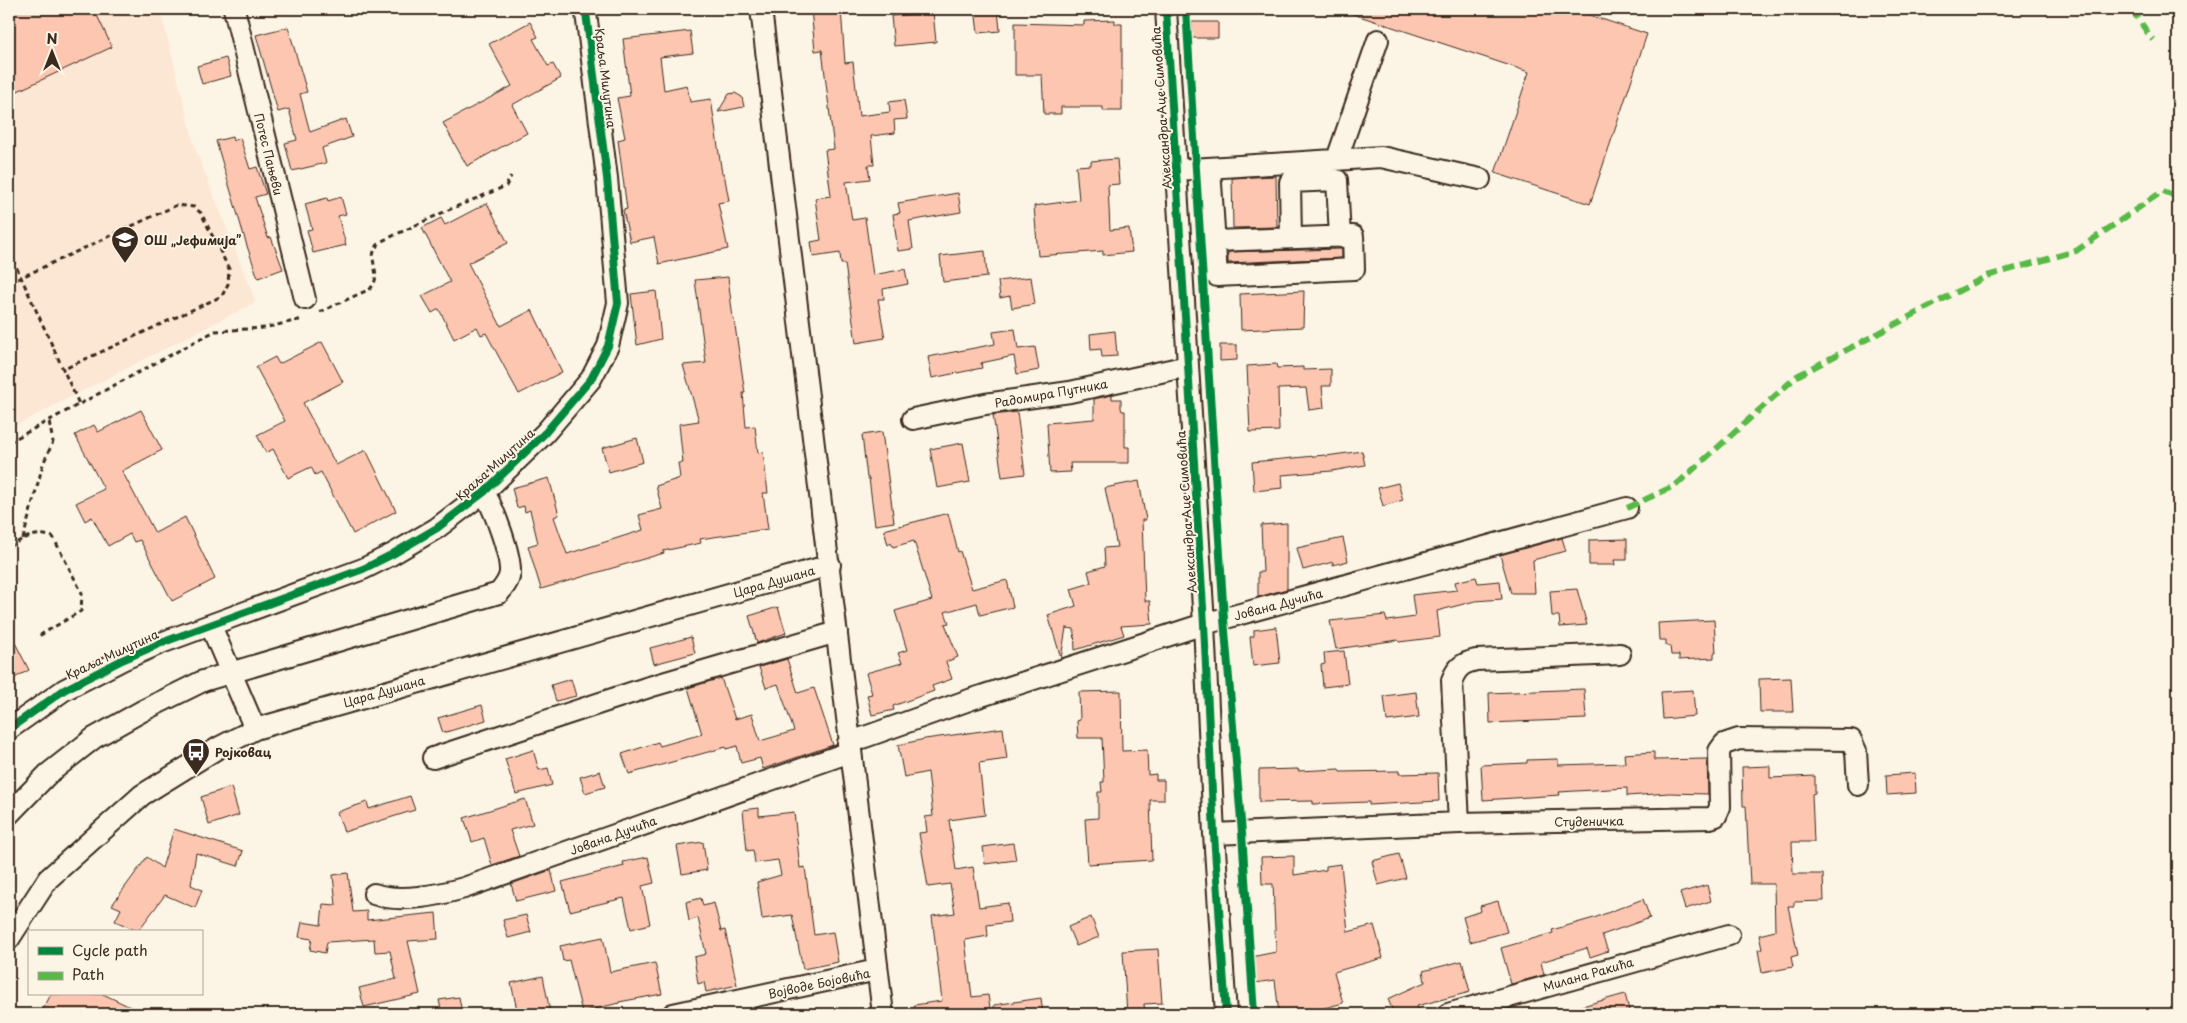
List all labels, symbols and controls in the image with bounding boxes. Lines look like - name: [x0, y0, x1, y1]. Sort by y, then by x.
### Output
- street label: Александра Аце Симовића: [1146, 26, 1176, 190]
- street label: Краља Милутина: [591, 27, 621, 129]
- north arrow: [28, 28, 78, 78]
- text: N: [46, 28, 58, 49]
- street label: Потес Пањеви: [250, 111, 288, 197]
- school or university icon: ОШ „Јефимија”: [110, 225, 140, 264]
- place label: ОШ „Јефимија”: [144, 231, 241, 249]
- street label: Радомира Путника: [993, 374, 1109, 412]
- street label: Краља Милутина: [452, 423, 539, 504]
- street label: Александра Аце Симовића: [1171, 430, 1201, 594]
- street label: Цара Душана: [731, 561, 817, 601]
- street label: Јована Дучића: [1232, 583, 1325, 625]
- street label: Краља Милутина: [63, 624, 162, 683]
- street label: Цара Душана: [341, 671, 427, 711]
- bus stop icon: Ројковац: [181, 737, 211, 776]
- place label: Ројковац: [215, 743, 272, 761]
- street label: Јована Дучића: [567, 811, 659, 859]
- street label: Студеничка: [1554, 811, 1624, 831]
- legend: [28, 930, 202, 996]
- text: Cycle path: [72, 938, 148, 961]
- street label: Милана Ракића: [1541, 952, 1636, 996]
- text: Path: [72, 962, 104, 985]
- street label: Војводе Бојовића: [766, 963, 872, 1003]

